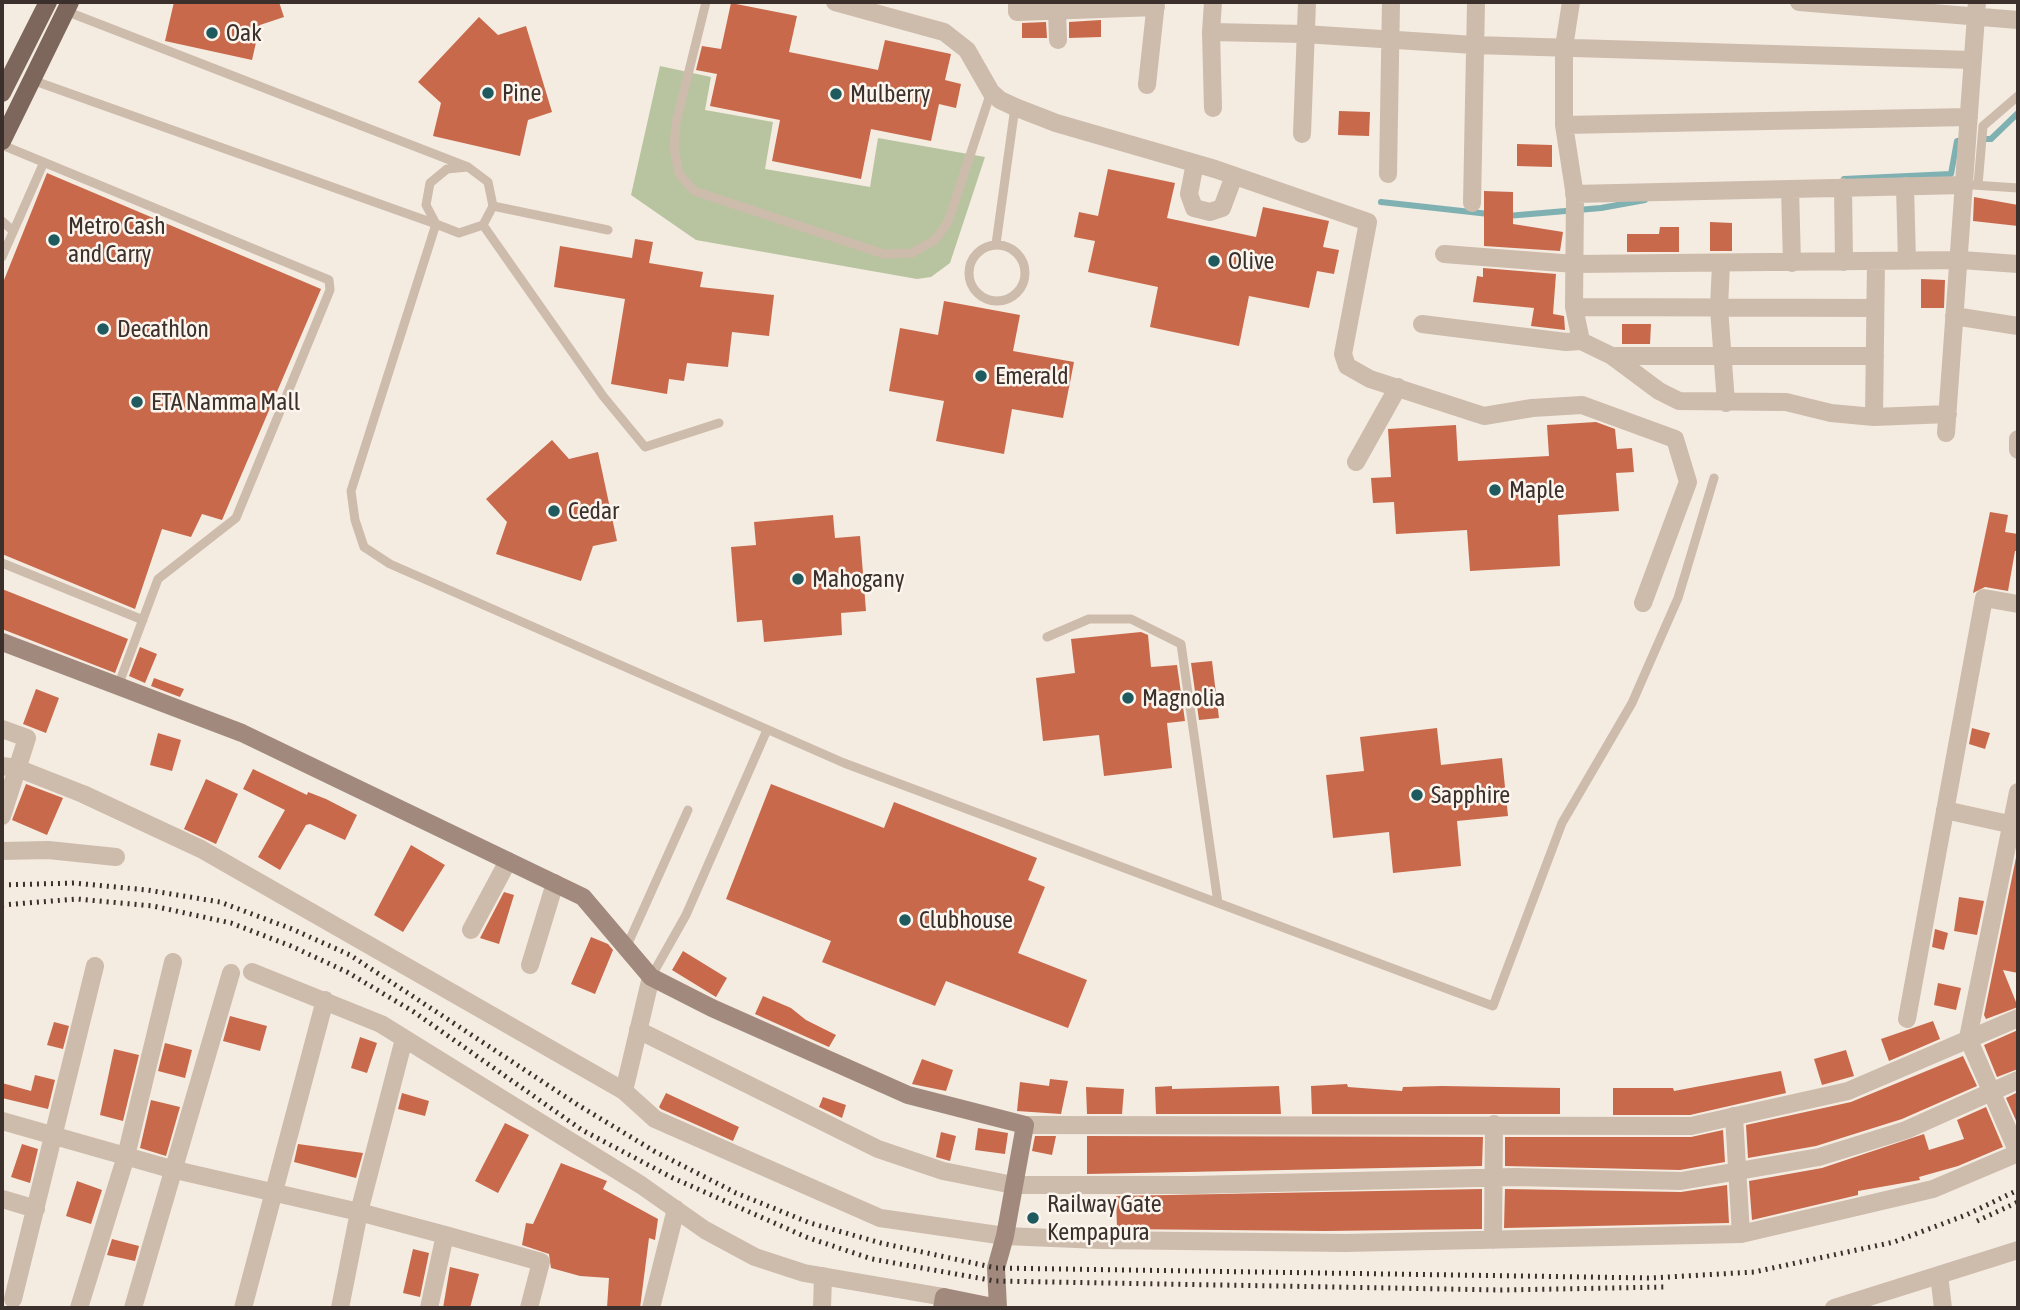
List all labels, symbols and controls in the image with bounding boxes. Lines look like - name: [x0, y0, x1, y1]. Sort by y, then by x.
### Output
- place label: Oak: [226, 19, 262, 47]
- marker: Oak: [204, 25, 220, 41]
- place label: Pine: [502, 79, 541, 107]
- place label: Mulberry: [850, 80, 930, 108]
- marker: Pine: [480, 85, 496, 101]
- marker: Mulberry: [828, 86, 844, 102]
- place label: Metro Cash and Carry: [68, 212, 166, 268]
- marker: Metro Cash and Carry: [46, 232, 62, 248]
- place label: Olive: [1228, 247, 1274, 275]
- marker: Olive: [1206, 253, 1222, 269]
- place label: Decathlon: [117, 315, 209, 343]
- marker: Decathlon: [95, 321, 111, 337]
- place label: Emerald: [995, 362, 1069, 390]
- marker: Emerald: [973, 368, 989, 384]
- place label: ETA Namma Mall: [151, 388, 300, 416]
- marker: ETA Namma Mall: [129, 394, 145, 410]
- place label: Maple: [1509, 476, 1565, 504]
- marker: Maple: [1487, 482, 1503, 498]
- place label: Cedar: [568, 497, 619, 525]
- marker: Cedar: [546, 503, 562, 519]
- place label: Mahogany: [812, 565, 905, 593]
- marker: Mahogany: [790, 571, 806, 587]
- place label: Magnolia: [1142, 684, 1226, 712]
- marker: Magnolia: [1120, 690, 1136, 706]
- place label: Sapphire: [1431, 781, 1510, 809]
- marker: Sapphire: [1409, 787, 1425, 803]
- place label: Clubhouse: [919, 906, 1013, 934]
- marker: Clubhouse: [897, 912, 913, 928]
- place label: Railway Gate Kempapura: [1047, 1190, 1162, 1246]
- marker: Railway Gate Kempapura: [1025, 1210, 1041, 1226]

